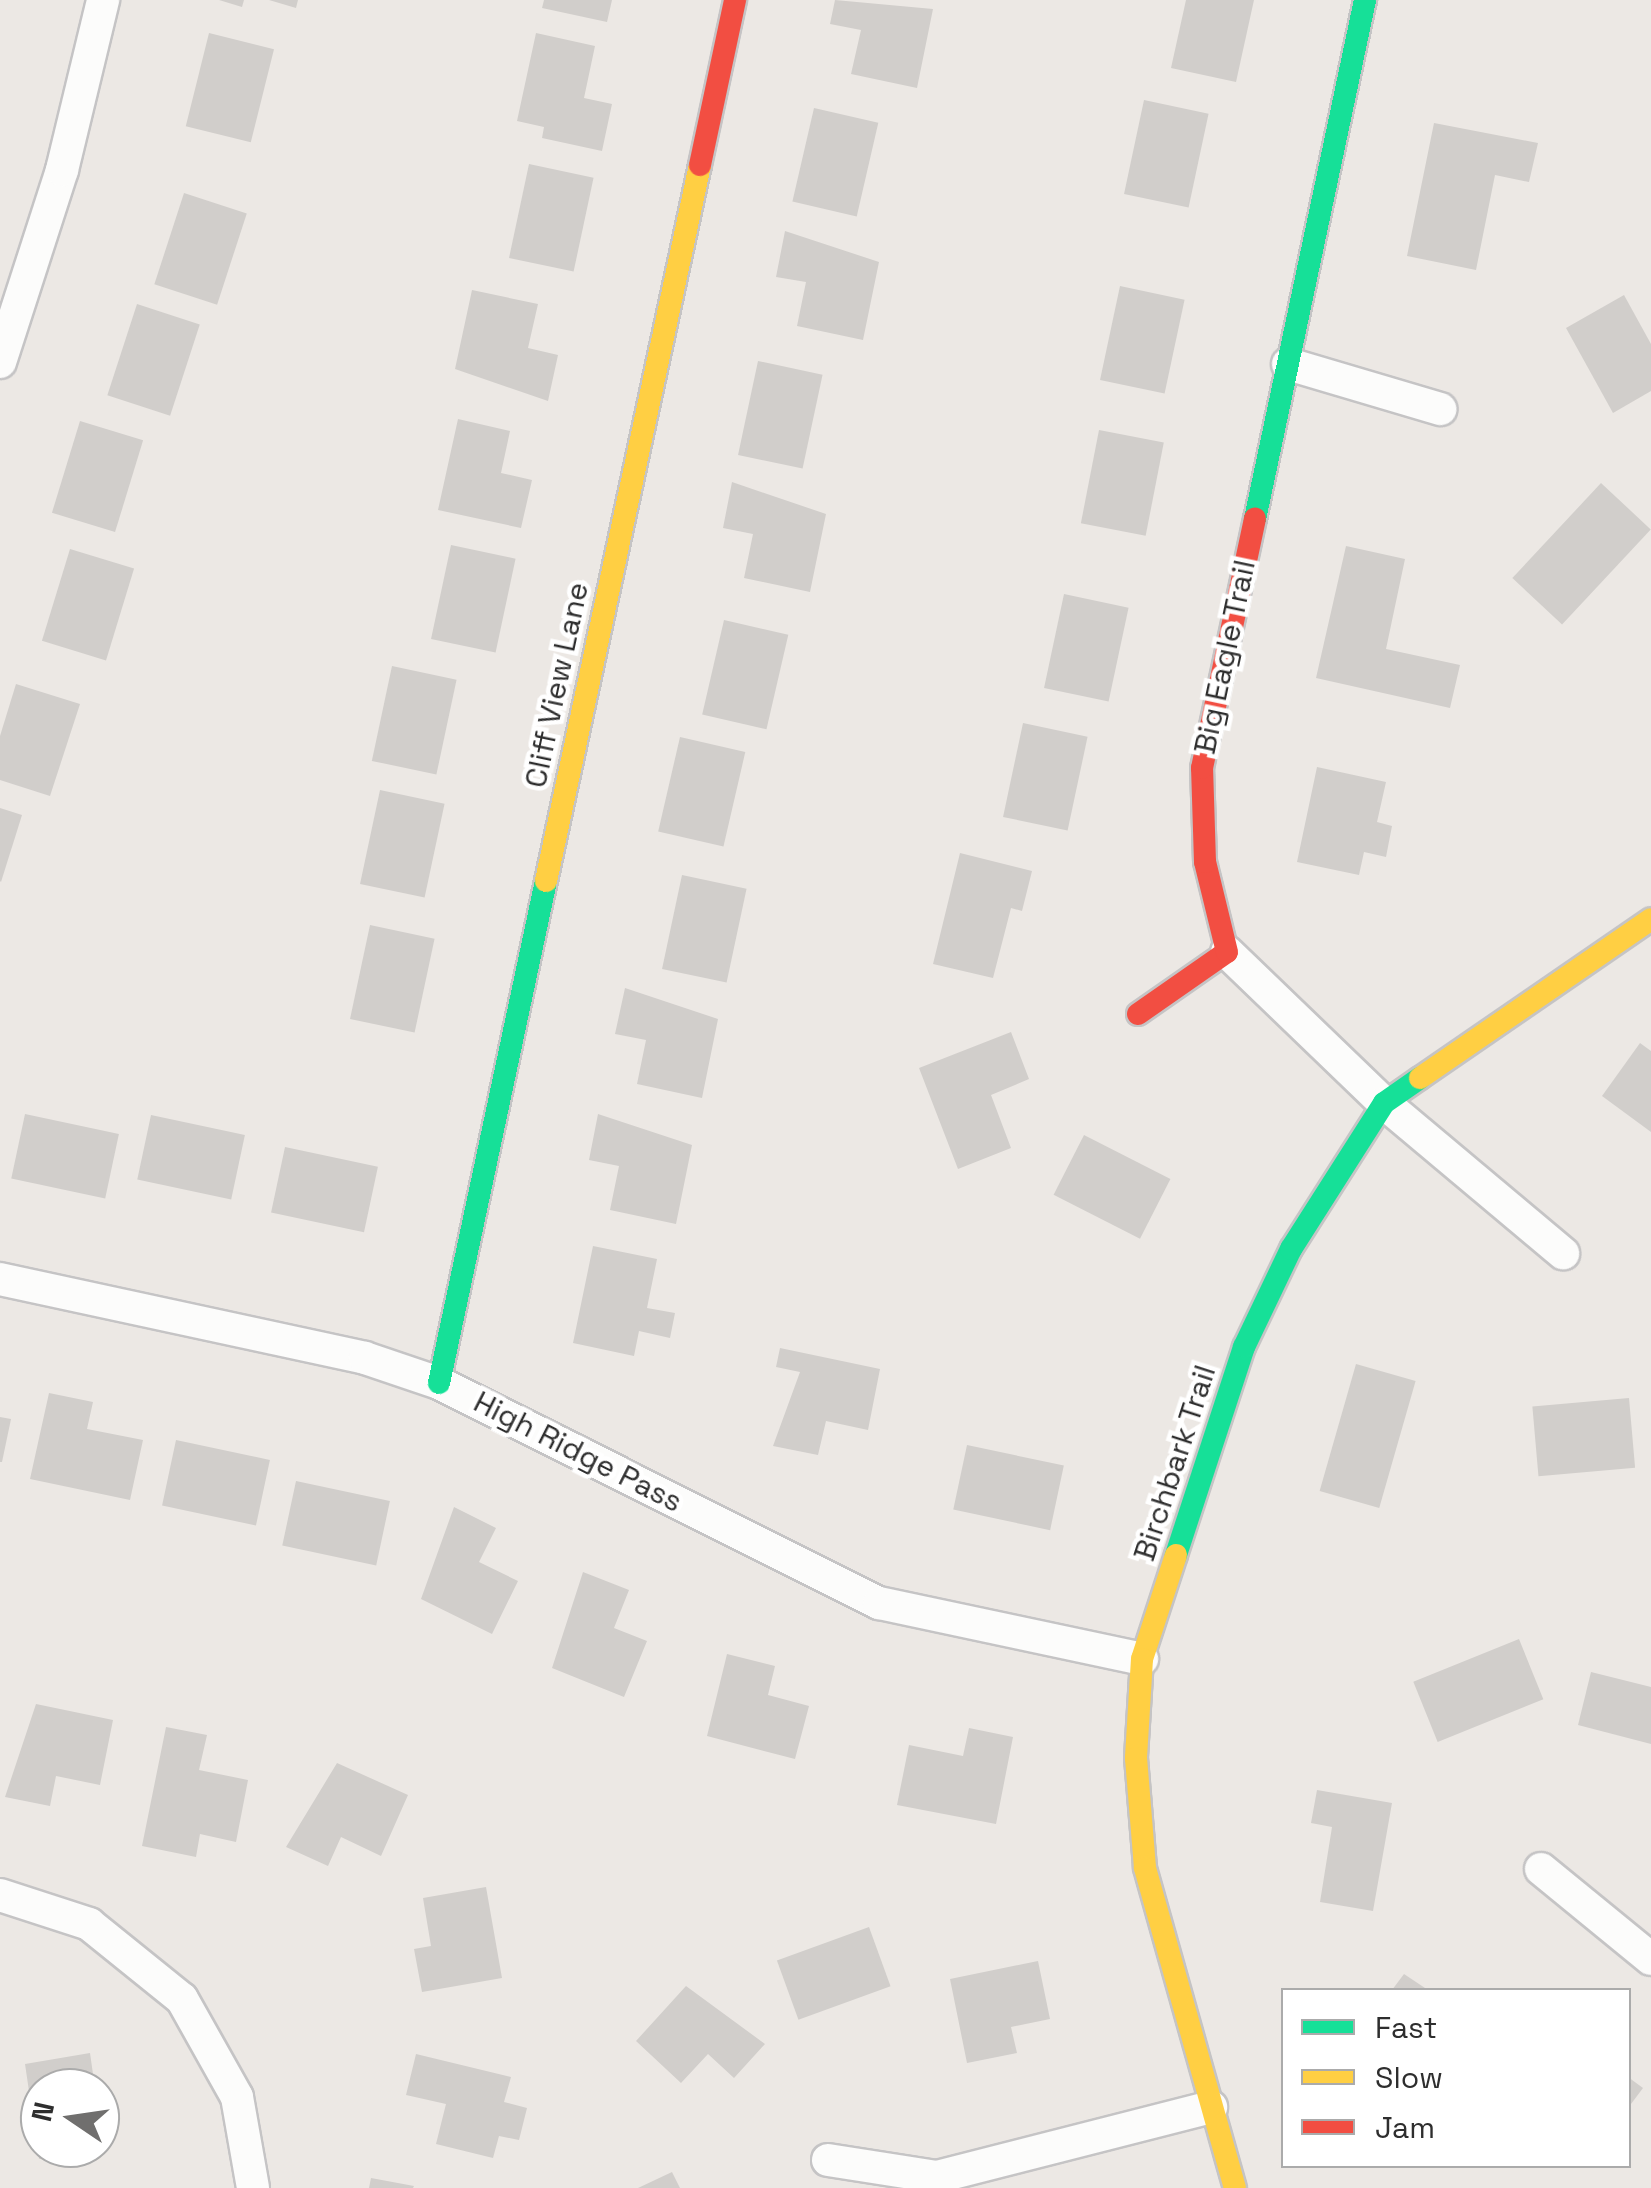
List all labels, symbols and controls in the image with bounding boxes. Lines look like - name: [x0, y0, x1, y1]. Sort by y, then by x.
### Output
- street label: Big Eagle Trail: [1187, 556, 1263, 758]
- street label: Cliff View Lane: [518, 579, 596, 791]
- street label: Birchbark Trail: [1126, 1360, 1224, 1566]
- street label: High Ridge Pass: [468, 1384, 688, 1520]
- legend: [1281, 1988, 1631, 2168]
- text: Fast: [1375, 2008, 1437, 2047]
- text: Slow: [1375, 2058, 1443, 2097]
- north arrow: [20, 2068, 120, 2168]
- text: N: [23, 2099, 62, 2125]
- text: Jam: [1375, 2108, 1435, 2147]

